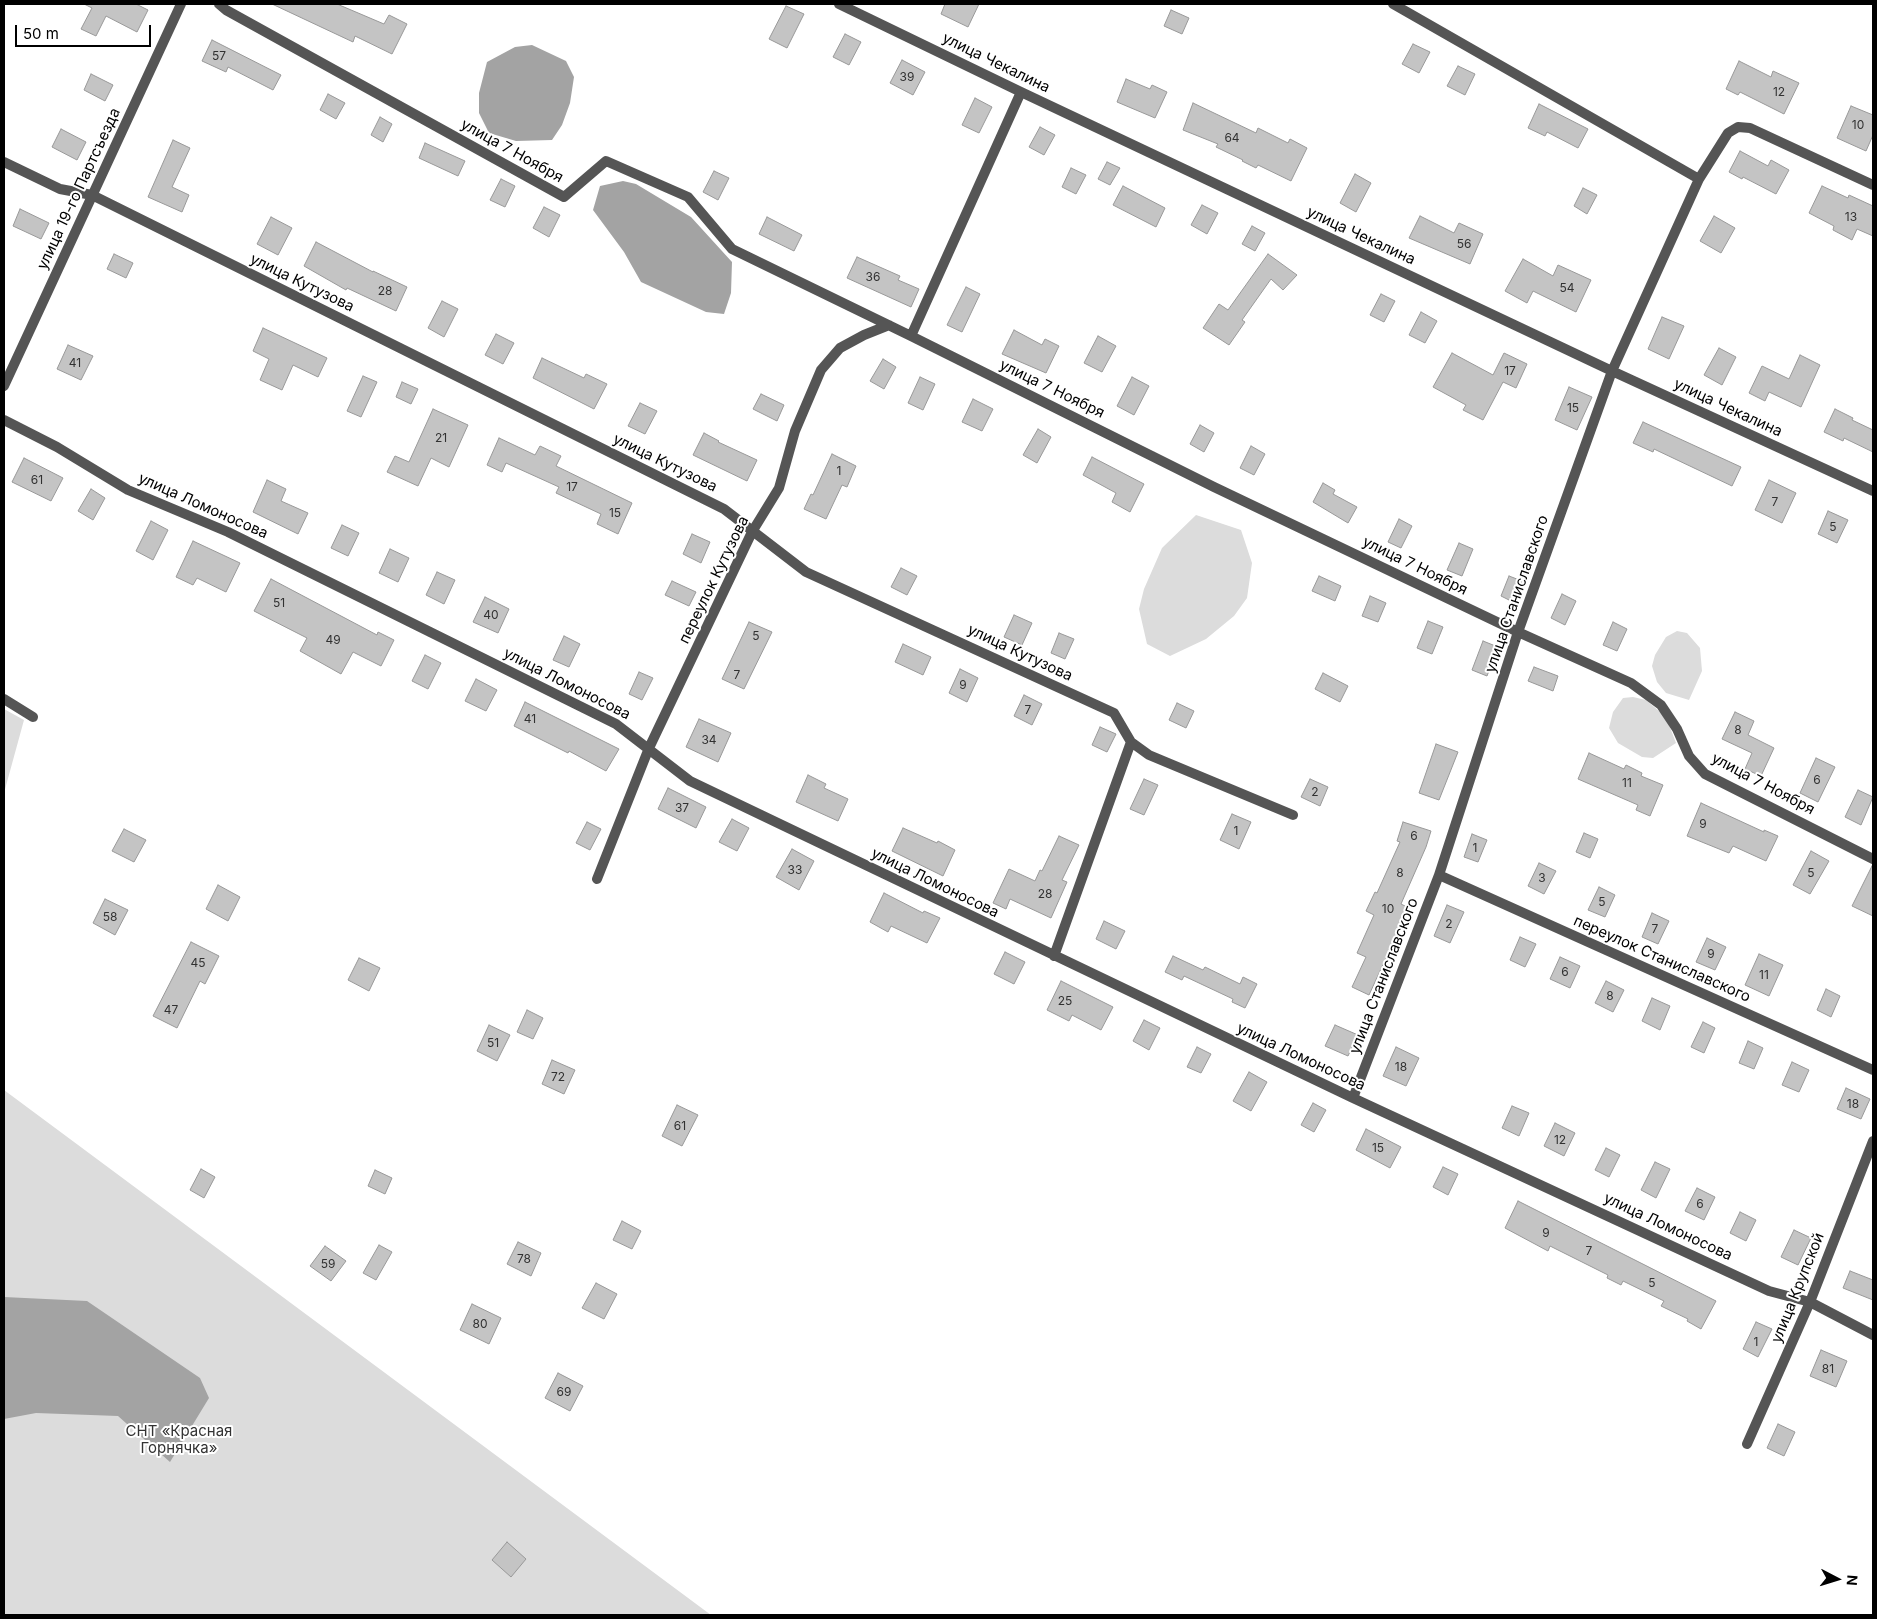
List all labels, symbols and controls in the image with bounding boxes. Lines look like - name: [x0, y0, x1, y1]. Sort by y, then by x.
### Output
- scale bar: [18, 15, 154, 47]
- text: 50 m: [23, 24, 59, 43]
- street label: улица Чекалина: [939, 29, 1053, 97]
- house number: 57: [212, 49, 226, 63]
- house number: 39: [900, 70, 914, 84]
- house number: 12: [1773, 85, 1785, 99]
- street label: улица 19-го Партсъезда: [34, 105, 124, 273]
- street label: улица 7 Ноября: [458, 115, 566, 187]
- house number: 10: [1852, 118, 1864, 132]
- house number: 64: [1224, 131, 1240, 145]
- street label: улица Чекалина: [1304, 203, 1418, 269]
- house number: 13: [1845, 210, 1857, 224]
- house number: 56: [1457, 237, 1471, 251]
- street label: улица Кутузова: [247, 250, 357, 316]
- house number: 36: [866, 270, 880, 284]
- house number: 54: [1559, 281, 1575, 295]
- house number: 28: [378, 284, 392, 298]
- house number: 41: [69, 356, 81, 370]
- street label: улица 7 Ноября: [997, 356, 1107, 422]
- house number: 17: [1504, 364, 1516, 378]
- street label: улица Чекалина: [1671, 375, 1785, 441]
- house number: 15: [1567, 401, 1579, 415]
- street label: улица Кутузова: [610, 430, 720, 496]
- house number: 21: [435, 431, 447, 445]
- house number: 1: [837, 464, 841, 478]
- street label: улица Ломоносова: [135, 469, 271, 543]
- house number: 61: [31, 473, 43, 487]
- house number: 17: [566, 480, 578, 494]
- house number: 7: [1772, 495, 1778, 509]
- house number: 15: [609, 506, 621, 520]
- street label: переулок Кутузова: [675, 513, 753, 647]
- street label: улица Станиславского: [1482, 513, 1552, 675]
- house number: 5: [1829, 520, 1837, 534]
- street label: улица 7 Ноября: [1360, 533, 1470, 599]
- house number: 51: [273, 596, 285, 610]
- house number: 40: [483, 608, 499, 622]
- street label: улица Кутузова: [965, 621, 1075, 685]
- house number: 5: [752, 629, 760, 643]
- house number: 49: [325, 633, 341, 647]
- street label: улица Ломоносова: [501, 644, 633, 724]
- house number: 7: [734, 668, 740, 682]
- house number: 9: [959, 678, 967, 692]
- house number: 7: [1025, 703, 1031, 717]
- house number: 41: [524, 712, 536, 726]
- house number: 8: [1734, 723, 1742, 737]
- house number: 34: [701, 733, 717, 747]
- street label: улица 7 Ноября: [1708, 749, 1818, 819]
- house number: 6: [1813, 773, 1821, 787]
- house number: 11: [1622, 776, 1632, 790]
- house number: 2: [1311, 785, 1319, 799]
- house number: 37: [675, 801, 689, 815]
- house number: 9: [1699, 817, 1707, 831]
- house number: 1: [1234, 824, 1238, 838]
- house number: 6: [1410, 829, 1418, 843]
- house number: 1: [1473, 841, 1477, 855]
- street label: улица Ломоносова: [868, 844, 1002, 922]
- house number: 33: [788, 863, 802, 877]
- house number: 8: [1396, 866, 1404, 880]
- house number: 5: [1807, 866, 1815, 880]
- house number: 3: [1538, 871, 1546, 885]
- house number: 28: [1038, 887, 1052, 901]
- street label: улица Станиславского: [1346, 895, 1422, 1057]
- house number: 5: [1598, 895, 1606, 909]
- house number: 10: [1382, 902, 1394, 916]
- house number: 58: [103, 910, 117, 924]
- street label: переулок Станиславского: [1571, 912, 1753, 1006]
- house number: 2: [1445, 917, 1453, 931]
- house number: 7: [1652, 922, 1658, 936]
- house number: 9: [1707, 947, 1715, 961]
- house number: 45: [190, 956, 206, 970]
- house number: 6: [1561, 965, 1569, 979]
- house number: 11: [1759, 968, 1769, 982]
- house number: 8: [1606, 989, 1614, 1003]
- house number: 25: [1058, 994, 1072, 1008]
- house number: 47: [164, 1003, 178, 1017]
- street label: улица Ломоносова: [1234, 1019, 1368, 1095]
- house number: 51: [487, 1036, 499, 1050]
- house number: 18: [1395, 1060, 1407, 1074]
- house number: 72: [551, 1070, 565, 1084]
- house number: 18: [1847, 1097, 1859, 1111]
- house number: 61: [674, 1119, 686, 1133]
- house number: 12: [1554, 1133, 1566, 1147]
- house number: 15: [1372, 1141, 1384, 1155]
- street label: улица Ломоносова: [1601, 1189, 1735, 1265]
- house number: 6: [1696, 1197, 1704, 1211]
- house number: 9: [1542, 1226, 1550, 1240]
- street label: улица Крупской: [1768, 1230, 1828, 1346]
- house number: 7: [1586, 1244, 1592, 1258]
- house number: 78: [517, 1252, 531, 1266]
- house number: 59: [321, 1257, 335, 1271]
- house number: 5: [1648, 1276, 1656, 1290]
- house number: 80: [473, 1317, 487, 1331]
- house number: 1: [1754, 1335, 1758, 1349]
- house number: 81: [1822, 1362, 1834, 1376]
- house number: 69: [557, 1385, 571, 1399]
- park label: СНТ «Красная Горнячка»: [126, 1422, 232, 1457]
- north arrow: [1812, 1554, 1862, 1604]
- text: N: [1844, 1574, 1861, 1586]

